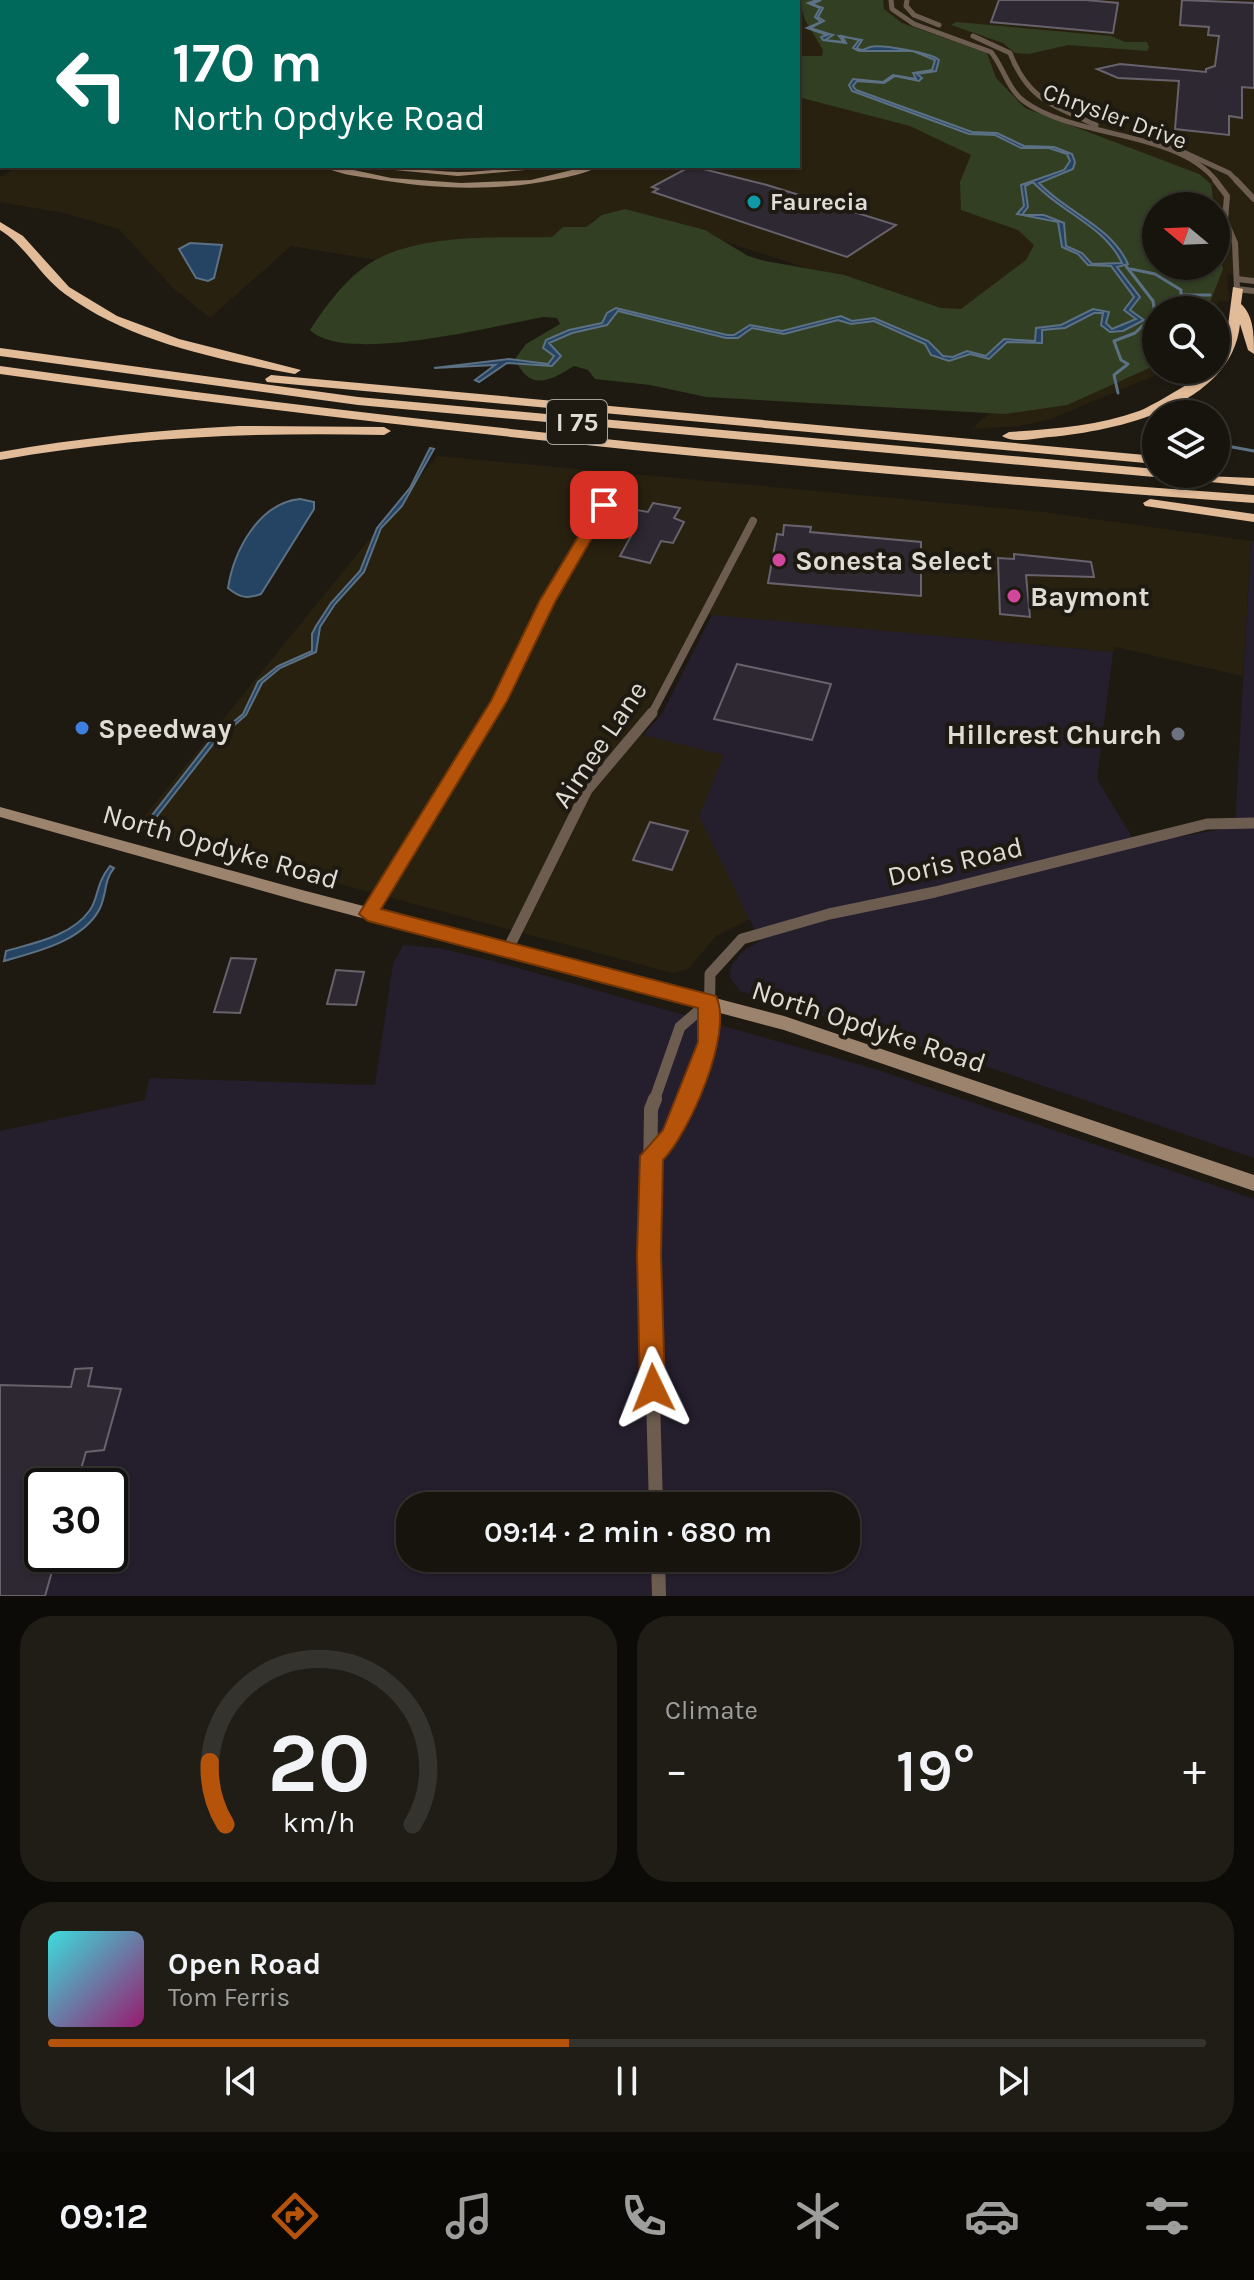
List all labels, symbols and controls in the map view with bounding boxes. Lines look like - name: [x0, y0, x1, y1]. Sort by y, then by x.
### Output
- text: 170 m: [172, 30, 323, 95]
- icon: left: [40, 32, 144, 136]
- street label: Chrysler Drive: [1039, 77, 1191, 155]
- text: North Opdyke Road: [172, 97, 486, 139]
- place label: Faurecia: [770, 188, 868, 216]
- north arrow: [1142, 192, 1230, 280]
- map controls: [1142, 192, 1230, 488]
- marker: Faurecia: [745, 193, 763, 211]
- button: search: [1142, 296, 1230, 384]
- road number: I 75: [547, 400, 607, 444]
- button: layers: [1142, 400, 1230, 488]
- pin: [570, 471, 638, 539]
- icon: arrive: [582, 483, 626, 527]
- place label: Sonesta Select: [795, 544, 992, 577]
- marker: Sonesta Select: [770, 551, 788, 569]
- place label: Baymont: [1030, 580, 1150, 613]
- marker: Baymont: [1005, 587, 1023, 605]
- street label: Aimee Lane: [545, 675, 654, 814]
- place label: Speedway: [98, 712, 232, 745]
- place label: Hillcrest Church: [946, 718, 1162, 751]
- marker: Speedway: [73, 719, 91, 737]
- marker: Hillcrest Church: [1169, 725, 1187, 743]
- street label: North Opdyke Road: [99, 797, 343, 896]
- street label: Doris Road: [884, 830, 1026, 893]
- street label: North Opdyke Road: [748, 973, 990, 1080]
- position arrow: [611, 1346, 695, 1430]
- speed limit sign: 30: [24, 1468, 128, 1572]
- text: 09:14 · 2 min · 680 m: [484, 1514, 772, 1550]
- text: Climate: [665, 1695, 758, 1726]
- text: 20: [267, 1715, 370, 1812]
- text: 19°: [896, 1736, 975, 1806]
- text: −: [665, 1745, 688, 1796]
- text: +: [1183, 1745, 1206, 1796]
- text: km/h: [282, 1806, 355, 1839]
- text: Open Road: [168, 1946, 321, 1982]
- text: Tom Ferris: [168, 1982, 290, 2013]
- icon: previous: [219, 2059, 263, 2103]
- icon: pause: [605, 2059, 649, 2103]
- icon: next: [991, 2059, 1035, 2103]
- icon: directions: [267, 2188, 323, 2244]
- icon: music: [441, 2188, 497, 2244]
- icon: phone: [616, 2188, 672, 2244]
- icon: climate: [790, 2188, 846, 2244]
- icon: car: [964, 2188, 1020, 2244]
- icon: filters: [1139, 2188, 1195, 2244]
- text: 09:12: [59, 2195, 148, 2237]

